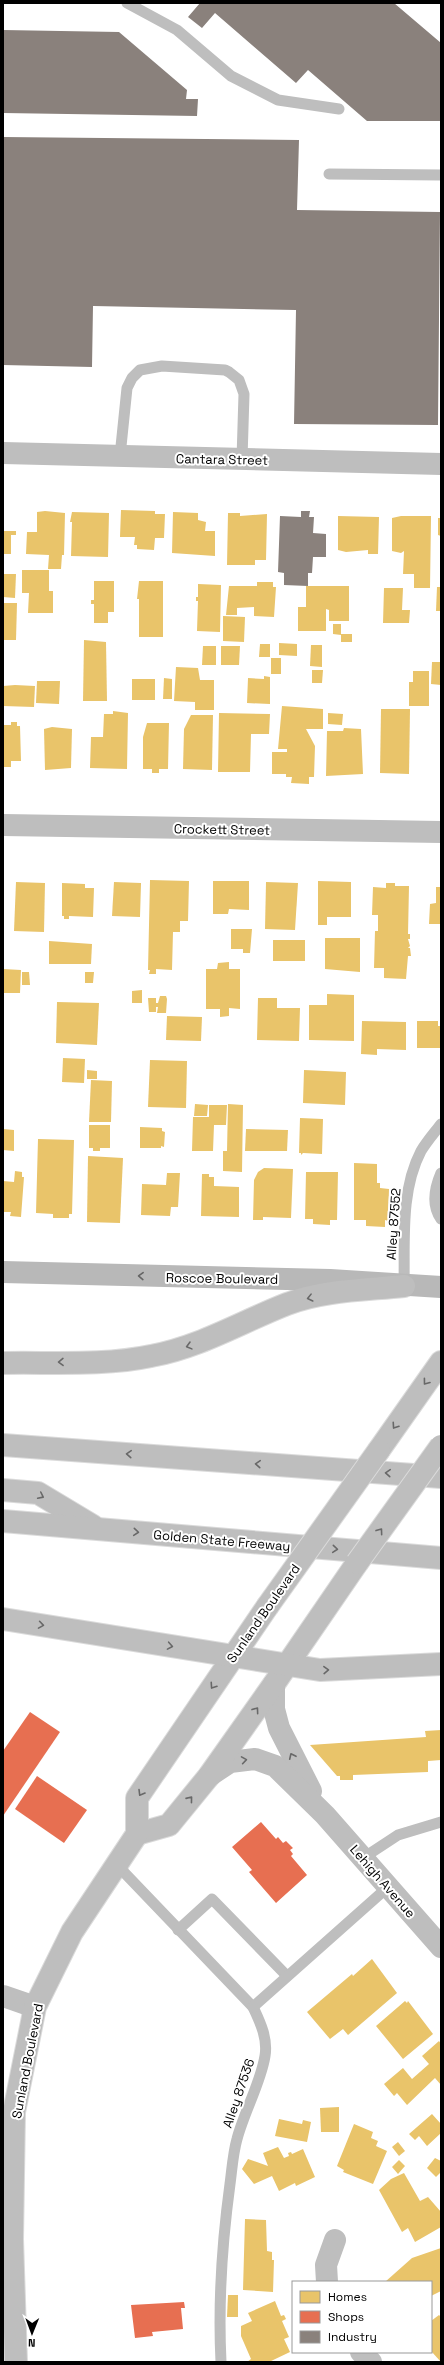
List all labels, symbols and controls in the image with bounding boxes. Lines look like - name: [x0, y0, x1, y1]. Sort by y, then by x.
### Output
- street label: Cantara Street: [176, 450, 268, 469]
- street label: Crockett Street: [174, 820, 270, 839]
- street label: Alley 87552: [383, 1187, 405, 1261]
- street label: Roscoe Boulevard: [166, 1269, 278, 1288]
- one-way arrow: [138, 1271, 144, 1280]
- one-way arrow: [306, 1294, 313, 1302]
- one-way arrow: [186, 1342, 192, 1350]
- one-way arrow: [58, 1357, 64, 1366]
- one-way arrow: [424, 1378, 431, 1385]
- one-way arrow: [392, 1422, 400, 1429]
- one-way arrow: [126, 1450, 132, 1459]
- one-way arrow: [255, 1459, 261, 1468]
- one-way arrow: [385, 1468, 391, 1477]
- one-way arrow: [37, 1491, 44, 1499]
- street label: Golden State Freeway: [153, 1526, 291, 1555]
- one-way arrow: [133, 1528, 139, 1537]
- one-way arrow: [375, 1528, 383, 1535]
- one-way arrow: [332, 1545, 338, 1554]
- street label: Sunland Boulevard: [223, 1561, 304, 1666]
- one-way arrow: [38, 1620, 45, 1629]
- one-way arrow: [167, 1642, 173, 1650]
- one-way arrow: [323, 1665, 329, 1674]
- one-way arrow: [211, 1681, 218, 1688]
- one-way arrow: [251, 1707, 259, 1714]
- one-way arrow: [289, 1753, 297, 1761]
- one-way arrow: [241, 1756, 247, 1765]
- one-way arrow: [138, 1789, 145, 1796]
- one-way arrow: [185, 1796, 192, 1803]
- street label: Lehigh Avenue: [346, 1841, 419, 1921]
- street label: Sunland Boulevard: [8, 2002, 47, 2120]
- street label: Alley 87536: [219, 2056, 258, 2130]
- legend: [292, 2281, 432, 2353]
- text: Homes: [328, 2289, 367, 2305]
- text: Shops: [328, 2309, 364, 2325]
- north arrow: [12, 2313, 52, 2353]
- text: Industry: [328, 2329, 377, 2345]
- text: N: [28, 2336, 36, 2350]

